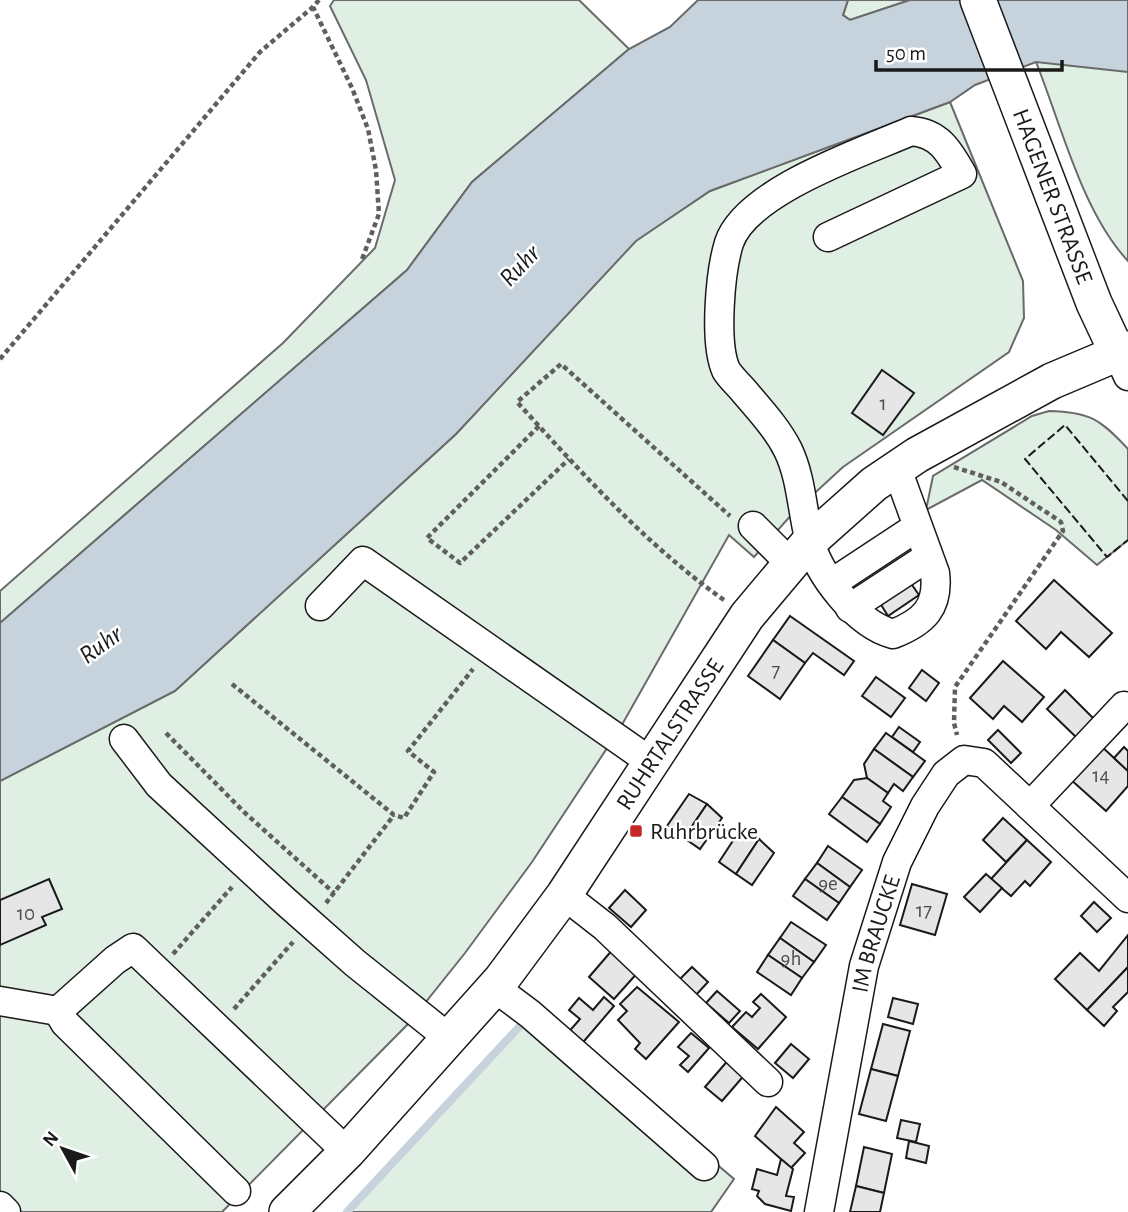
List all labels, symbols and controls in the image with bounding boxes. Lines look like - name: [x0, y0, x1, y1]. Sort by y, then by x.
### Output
- scale bar: [876, 28, 1062, 72]
- text: 50 m: [886, 43, 926, 64]
- street label: HAGENER STRASSE: [1008, 106, 1097, 288]
- water label: Ruhr: [494, 239, 546, 291]
- house number: 1: [879, 393, 887, 414]
- water label: Ruhr: [74, 620, 128, 669]
- street label: RUHRTALSTRASSE: [612, 654, 729, 814]
- house number: 7: [772, 660, 781, 681]
- house number: 14: [1092, 765, 1110, 786]
- place label: Ruhrbrücke: [650, 820, 758, 844]
- marker: Ruhrbrücke: [628, 823, 644, 839]
- street label: IM BRAUCKE: [848, 872, 905, 995]
- house number: 9e: [818, 873, 838, 894]
- house number: 17: [916, 900, 932, 921]
- house number: 10: [17, 903, 35, 924]
- house number: 9h: [781, 948, 801, 969]
- north arrow: [28, 1114, 98, 1184]
- text: N: [40, 1128, 63, 1150]

